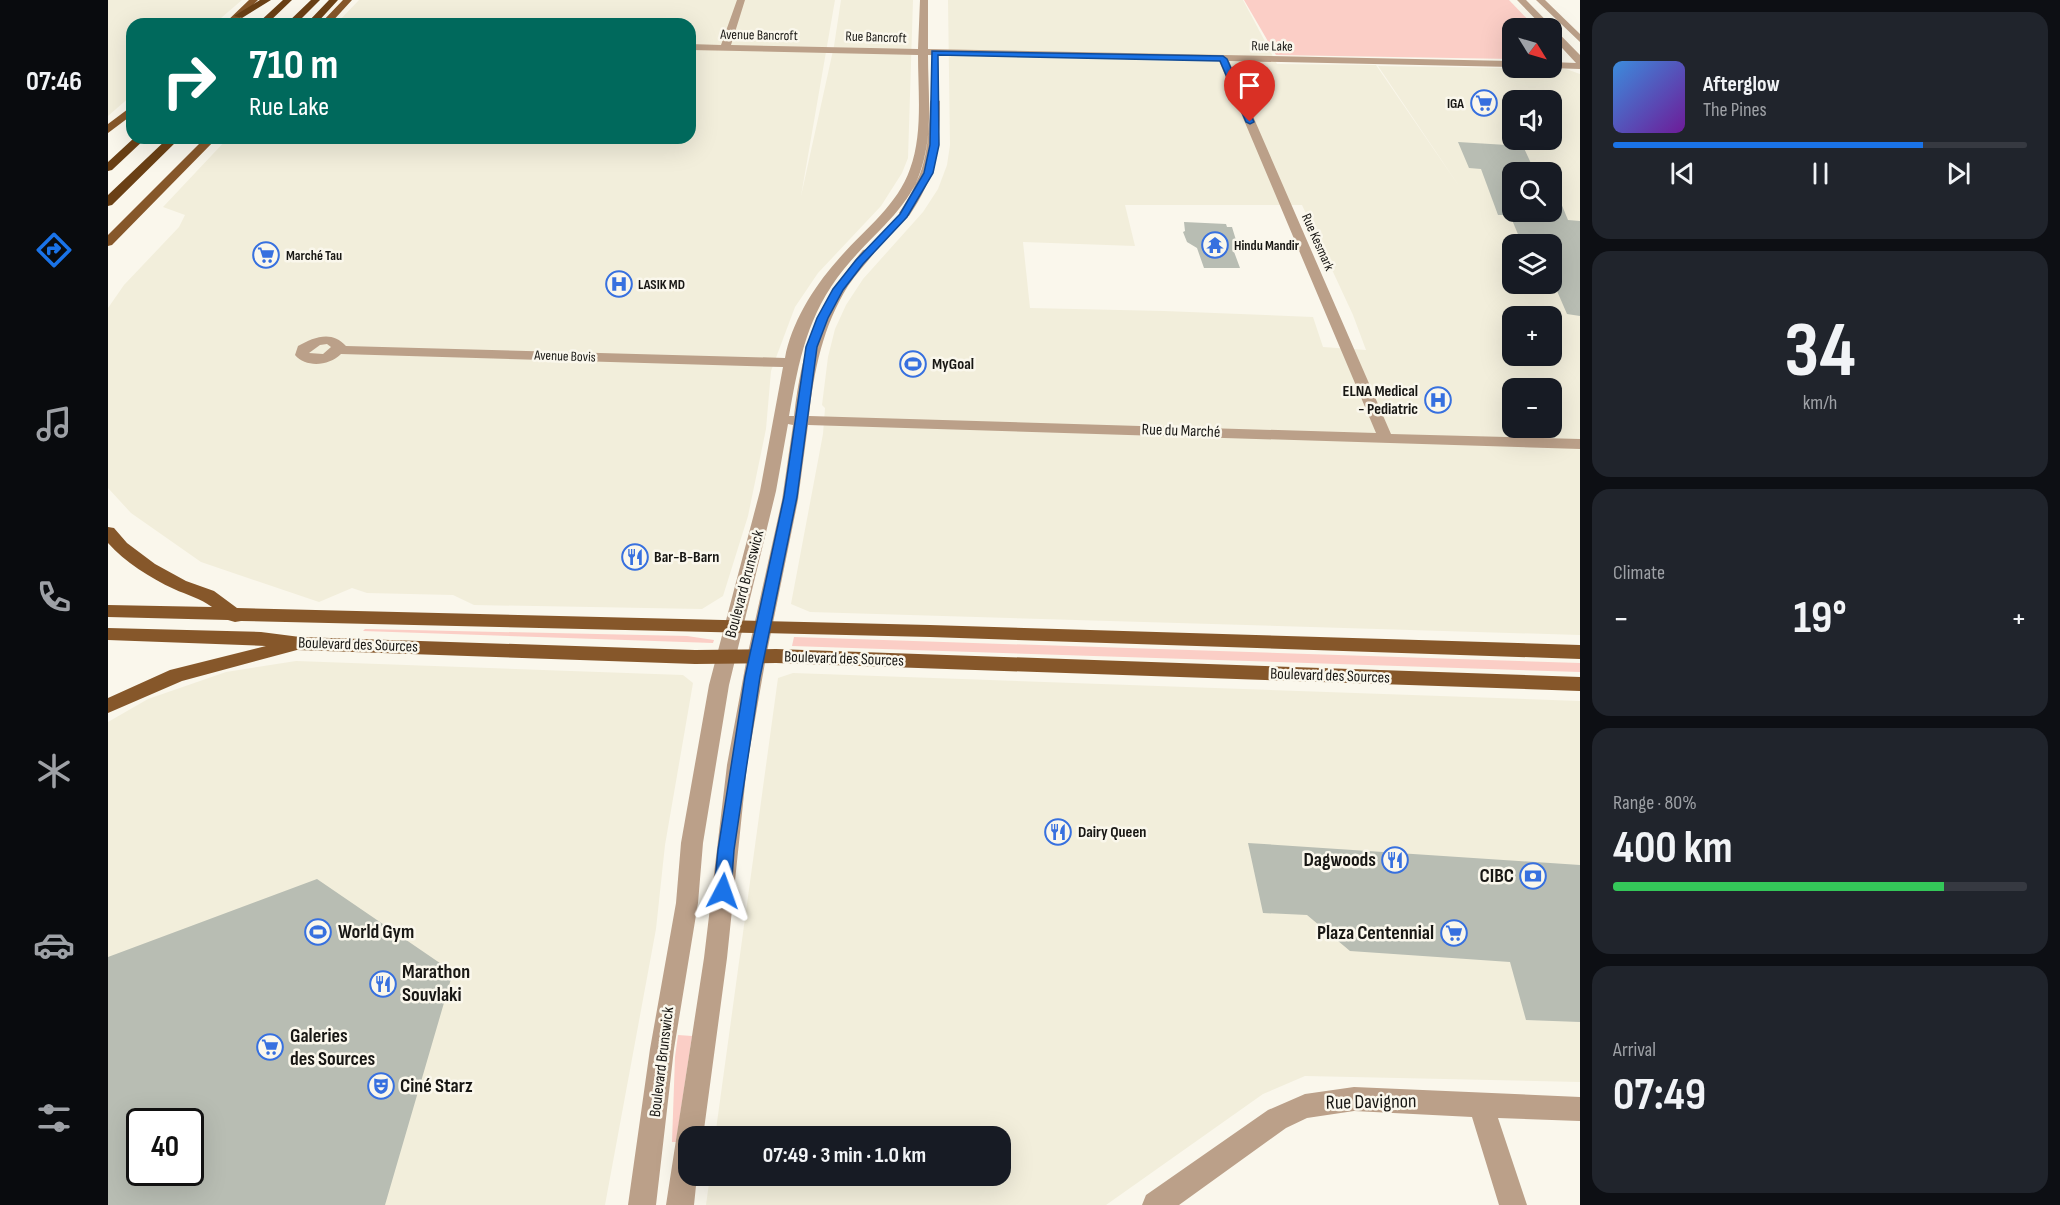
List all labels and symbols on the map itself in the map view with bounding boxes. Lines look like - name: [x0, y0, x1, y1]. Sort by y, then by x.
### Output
- north arrow: [1502, 18, 1562, 78]
- street label: Avenue Bancroft: [719, 26, 798, 44]
- street label: Rue Bancroft: [845, 27, 907, 47]
- street label: Rue Lake: [1251, 37, 1293, 55]
- pin: [1224, 60, 1275, 122]
- supermarket icon: IGA: [1469, 88, 1499, 118]
- place label: IGA: [1447, 95, 1464, 112]
- street label: Rue Kesmark: [1298, 211, 1338, 274]
- temple icon: Hindu Mandir: [1200, 230, 1230, 260]
- place label: Hindu Mandir: [1234, 237, 1300, 254]
- supermarket icon: Marché Tau: [251, 240, 281, 270]
- place label: Marché Tau: [286, 247, 342, 264]
- hospital icon: LASIK MD: [604, 269, 634, 299]
- place label: LASIK MD: [638, 276, 685, 293]
- street label: Avenue Bovis: [533, 346, 596, 366]
- sports icon: MyGoal: [898, 349, 928, 379]
- place label: MyGoal: [932, 355, 974, 374]
- place label: ELNA Medical - Pediatric: [1343, 382, 1418, 419]
- hospital icon: ELNA Medical - Pediatric: [1423, 385, 1453, 415]
- street label: Rue du Marché: [1141, 420, 1221, 442]
- street label: Boulevard Brunswick: [721, 528, 769, 640]
- restaurant icon: Bar-B-Barn: [620, 542, 650, 572]
- place label: Bar-B-Barn: [654, 548, 719, 567]
- street label: Boulevard des Sources: [298, 633, 418, 657]
- street label: Boulevard des Sources: [784, 647, 904, 671]
- street label: Boulevard des Sources: [1270, 664, 1390, 688]
- restaurant icon: Dairy Queen: [1043, 817, 1073, 847]
- place label: Dairy Queen: [1078, 823, 1146, 842]
- restaurant icon: Dagwoods: [1380, 845, 1410, 875]
- place label: Dagwoods: [1304, 848, 1376, 872]
- position arrow: [691, 859, 755, 923]
- bank icon: CIBC: [1518, 861, 1548, 891]
- place label: CIBC: [1480, 864, 1514, 888]
- sports icon: World Gym: [303, 917, 333, 947]
- supermarket icon: Plaza Centennial: [1439, 918, 1469, 948]
- place label: World Gym: [338, 920, 414, 944]
- place label: Plaza Centennial: [1317, 921, 1434, 945]
- place label: Marathon Souvlaki: [402, 960, 470, 1007]
- restaurant icon: Marathon Souvlaki: [368, 969, 398, 999]
- street label: Boulevard Brunswick: [646, 1006, 678, 1118]
- place label: Galeries des Sources: [290, 1024, 375, 1071]
- supermarket icon: Galeries des Sources: [255, 1032, 285, 1062]
- theatre icon: Ciné Starz: [366, 1071, 396, 1101]
- place label: Ciné Starz: [400, 1074, 473, 1098]
- street label: Rue Davignon: [1325, 1089, 1417, 1115]
- speed limit sign: 40: [126, 1108, 204, 1186]

